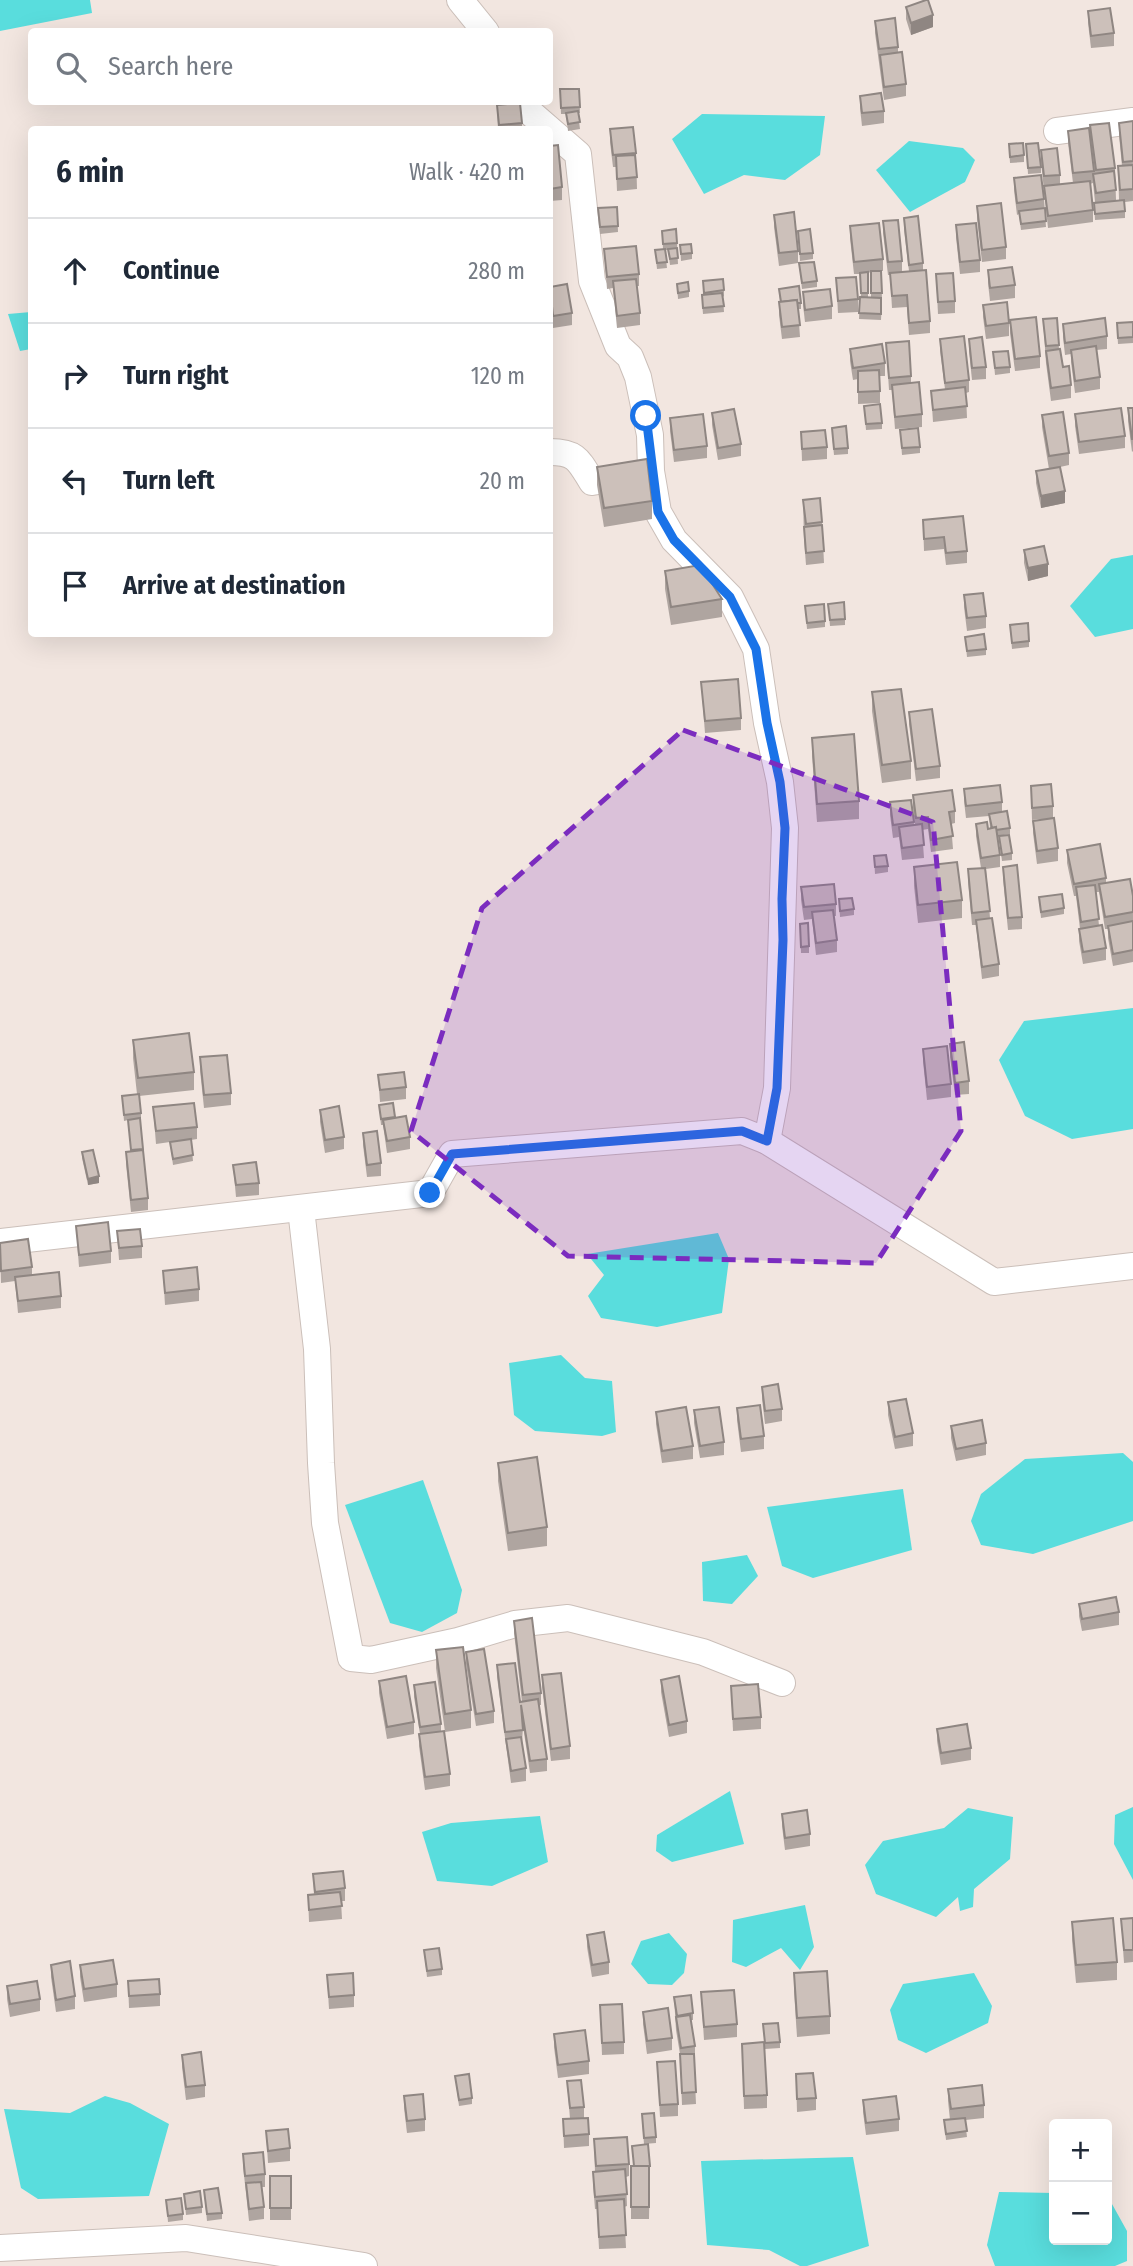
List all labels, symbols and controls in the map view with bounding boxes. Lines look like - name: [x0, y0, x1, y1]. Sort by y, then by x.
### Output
- search box: [28, 28, 553, 105]
- icon: search: [52, 48, 90, 86]
- text: Search here: [108, 51, 233, 82]
- text: 6 min: [56, 154, 124, 190]
- text: Walk · 420 m: [409, 158, 525, 186]
- icon: ahead: [56, 252, 94, 290]
- text: Continue: [123, 255, 220, 286]
- text: 280 m: [468, 257, 525, 285]
- icon: right: [56, 357, 94, 395]
- text: Turn right: [123, 360, 229, 391]
- text: 120 m: [471, 362, 525, 390]
- route start: [630, 400, 661, 431]
- icon: left: [56, 462, 94, 500]
- text: Turn left: [123, 465, 215, 496]
- text: 20 m: [480, 467, 525, 495]
- icon: arrive: [56, 567, 94, 605]
- text: Arrive at destination: [123, 570, 346, 601]
- route end: [414, 1177, 445, 1208]
- map controls: [1049, 2119, 1112, 2245]
- button: +: [1049, 2119, 1112, 2182]
- button: −: [1049, 2182, 1112, 2245]

